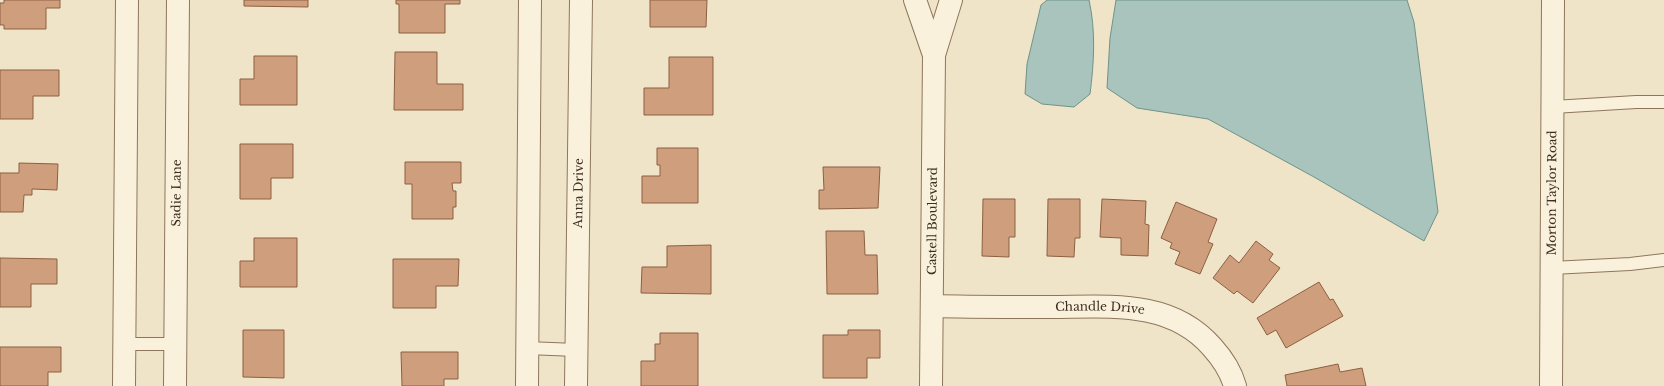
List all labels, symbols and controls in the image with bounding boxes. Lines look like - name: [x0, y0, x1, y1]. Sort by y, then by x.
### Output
- street label: Morton Taylor Road: [1544, 130, 1559, 256]
- street label: Anna Drive: [570, 158, 586, 229]
- street label: Sadie Lane: [168, 159, 184, 227]
- street label: Castell Boulevard: [924, 167, 940, 275]
- street label: Chandle Drive: [1055, 298, 1146, 317]

